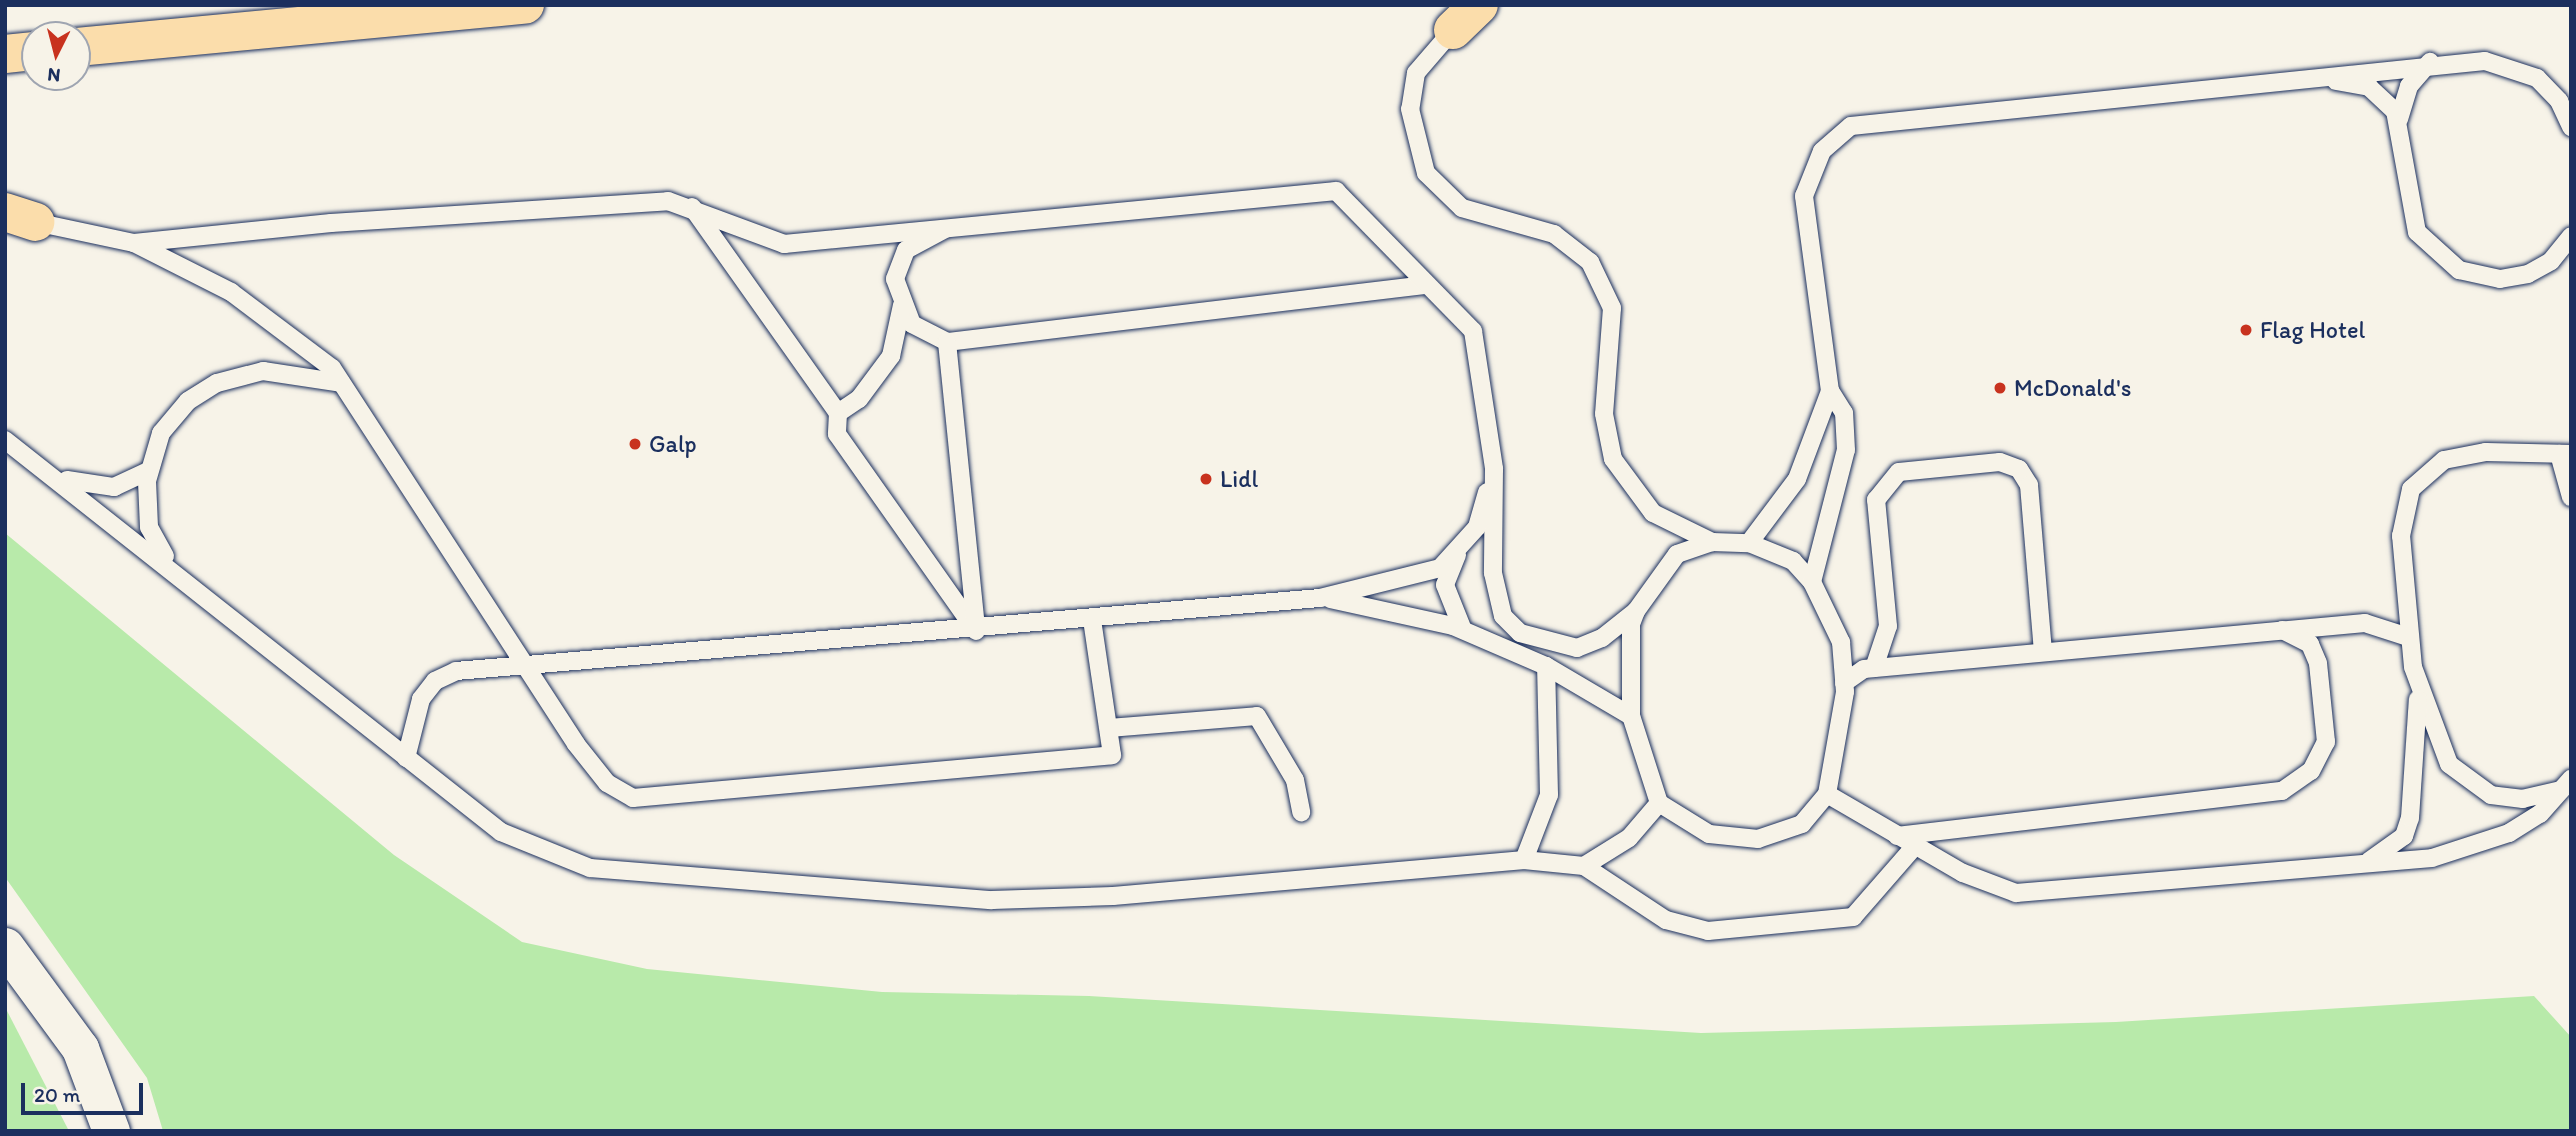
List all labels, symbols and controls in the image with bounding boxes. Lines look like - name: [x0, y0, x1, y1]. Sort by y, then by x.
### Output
- north arrow: [21, 21, 91, 91]
- text: N: [46, 63, 62, 88]
- place label: Flag Hotel: [2260, 316, 2365, 344]
- marker: Flag Hotel: [2238, 322, 2254, 338]
- place label: McDonald's: [2014, 374, 2131, 402]
- marker: McDonald's: [1992, 380, 2008, 396]
- place label: Galp: [649, 430, 697, 458]
- marker: Galp: [627, 436, 643, 452]
- place label: Lidl: [1220, 465, 1258, 493]
- marker: Lidl: [1198, 471, 1214, 487]
- scale bar: [24, 1070, 147, 1114]
- text: 20 m: [34, 1082, 80, 1107]

